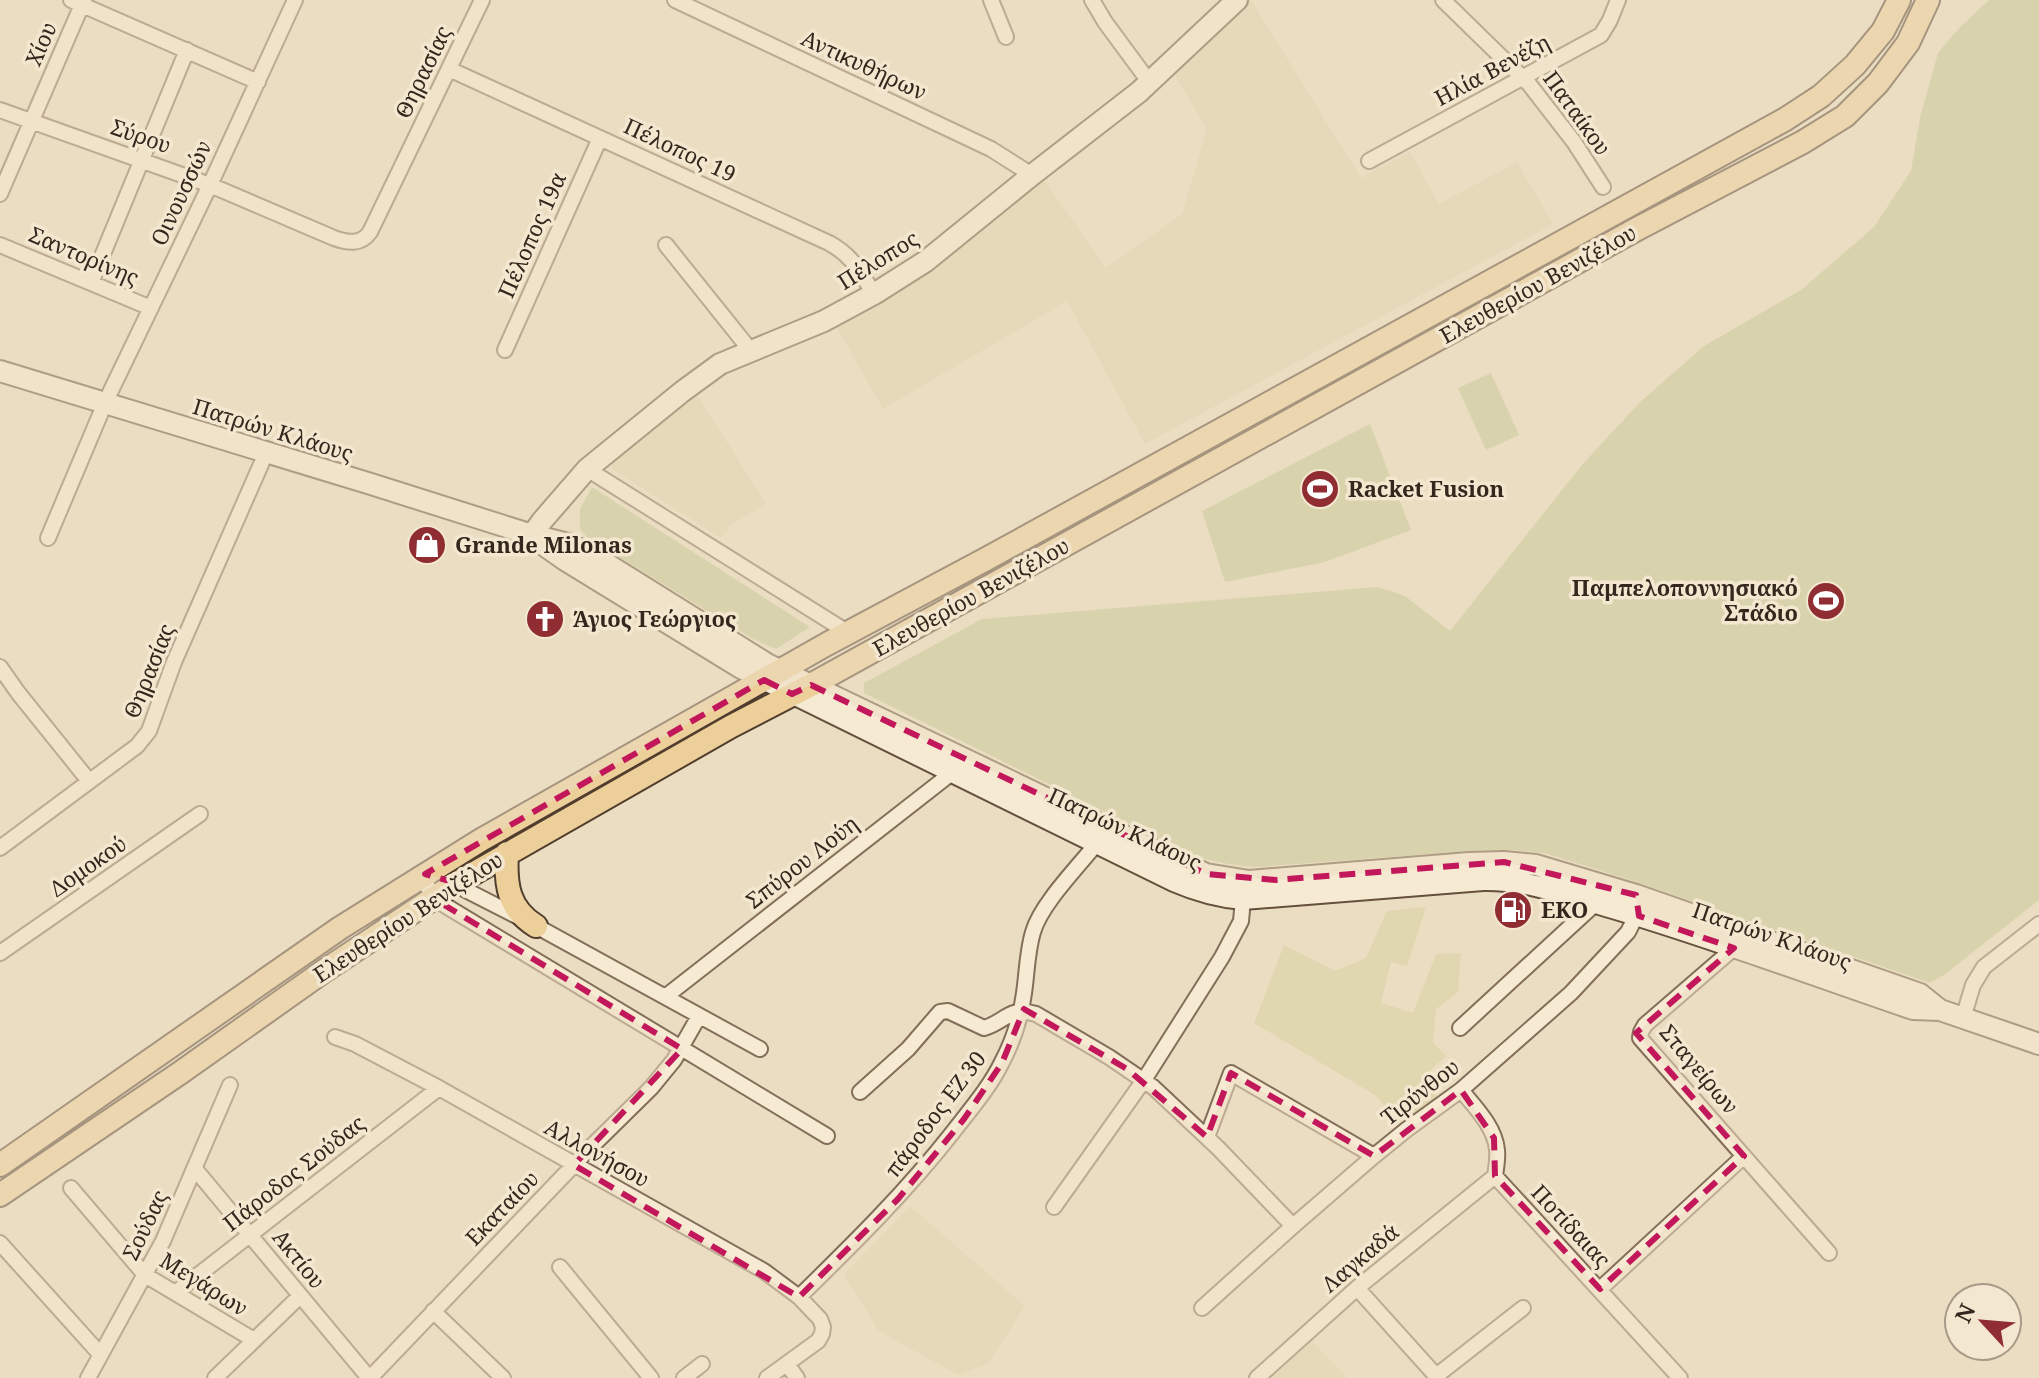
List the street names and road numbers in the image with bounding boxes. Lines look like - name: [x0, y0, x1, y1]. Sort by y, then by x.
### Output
- street label: Χίου: [17, 17, 63, 70]
- street label: Θηρασίας: [387, 20, 457, 123]
- street label: Αντικυθήρων: [797, 22, 932, 106]
- street label: Ηλία Βενέζη: [1429, 26, 1554, 112]
- street label: Παταίκου: [1537, 64, 1619, 161]
- street label: Πέλοπος 19: [620, 110, 741, 188]
- street label: Σύρου: [107, 111, 175, 159]
- street label: Οινουσσών: [143, 135, 217, 250]
- street label: Πέλοπος 19α: [490, 167, 572, 302]
- street label: Ελευθερίου Βενιζέλου: [1434, 217, 1641, 350]
- street label: Σαντορίνης: [25, 218, 144, 292]
- street label: Πέλοπος: [831, 223, 924, 296]
- street label: Πατρών Κλάους: [189, 390, 357, 468]
- street label: Ελευθερίου Βενιζέλου: [867, 530, 1074, 663]
- street label: Θηρασίας: [116, 619, 181, 722]
- street label: Πατρών Κλάους: [1044, 779, 1207, 877]
- street label: Σπύρου Λούη: [739, 808, 864, 914]
- street label: Δομοκού: [43, 828, 132, 903]
- street label: Ελευθερίου Βενιζέλου: [307, 844, 508, 989]
- street label: Πατρών Κλάους: [1689, 894, 1856, 976]
- street label: Σταγείρων: [1654, 1017, 1746, 1119]
- street label: πάροδος ΕΖ 30: [877, 1044, 992, 1183]
- street label: Τιρύνθου: [1374, 1051, 1465, 1131]
- street label: Πάροδος Σούδας: [216, 1107, 371, 1237]
- street label: Αλλονήσου: [540, 1111, 655, 1193]
- street label: Εκαταίου: [458, 1163, 545, 1251]
- street label: Ποτίδαιας: [1525, 1177, 1618, 1273]
- street label: Σούδας: [114, 1185, 174, 1265]
- street label: Λαγκαδά: [1314, 1216, 1404, 1298]
- street label: Ακτίου: [267, 1222, 333, 1294]
- street label: Μεγάρων: [155, 1244, 254, 1322]

